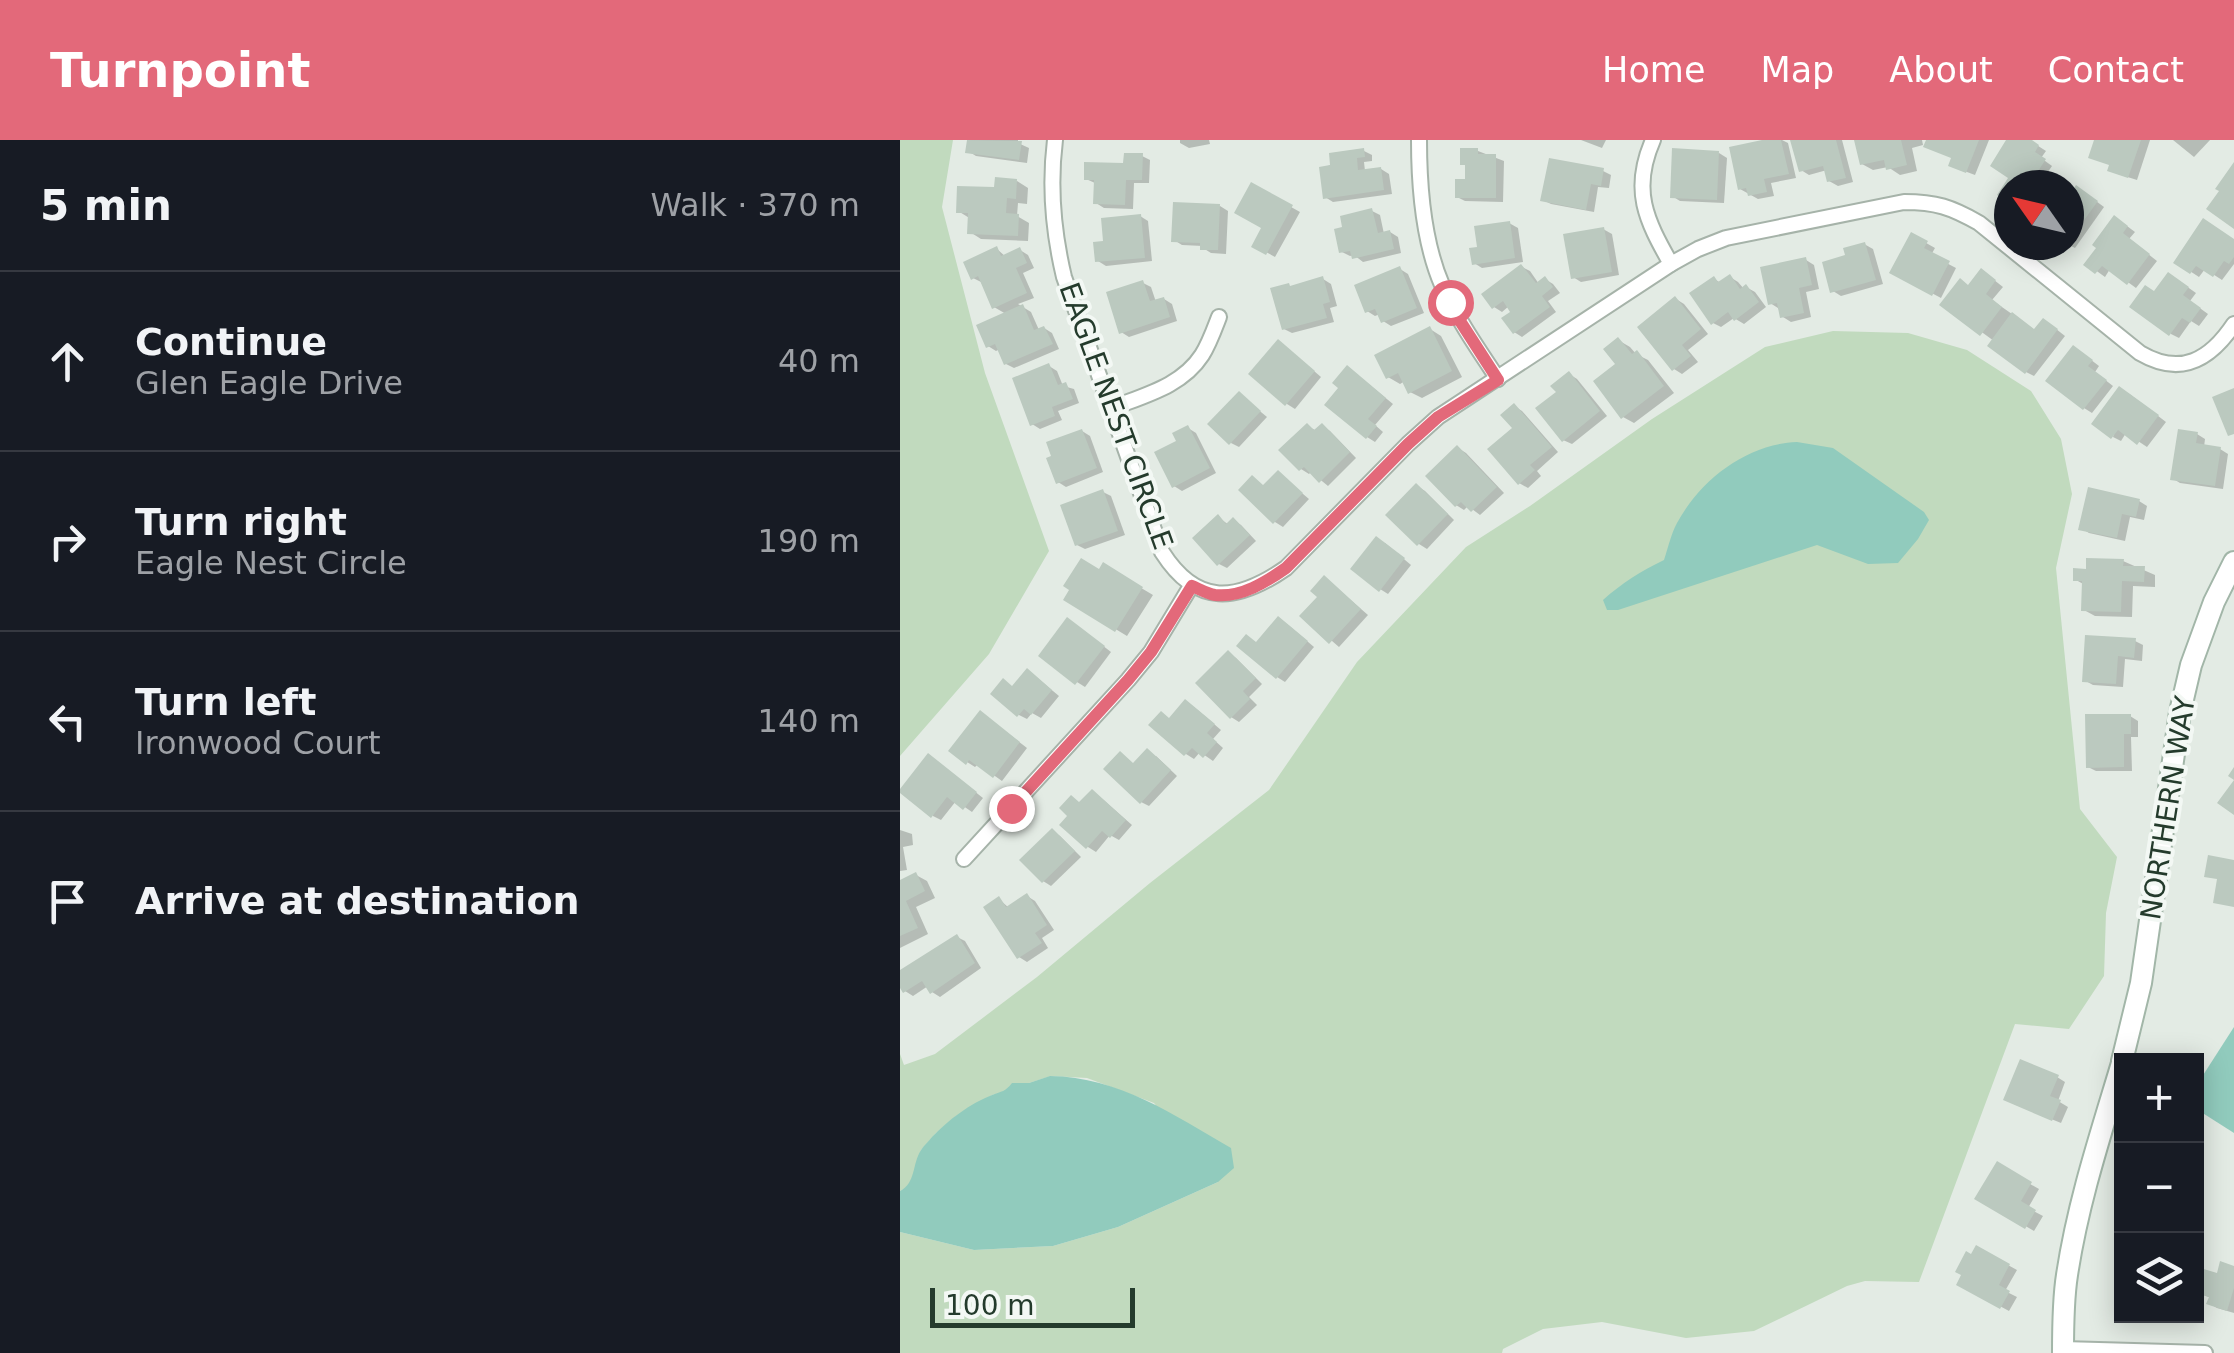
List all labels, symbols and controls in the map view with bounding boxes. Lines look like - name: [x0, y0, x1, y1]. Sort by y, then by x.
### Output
- text: Turnpoint: [50, 42, 310, 98]
- text: Home: [1602, 50, 1705, 90]
- text: Map: [1760, 50, 1834, 90]
- text: About: [1889, 50, 1993, 90]
- text: Contact: [2048, 50, 2184, 90]
- north arrow: [1994, 170, 2084, 260]
- text: 5 min: [40, 181, 172, 230]
- text: Walk · 370 m: [650, 186, 860, 224]
- street label: EAGLE NEST CIRCLE: [1052, 278, 1180, 554]
- route start: [1428, 280, 1474, 326]
- text: Continue: [135, 320, 327, 364]
- icon: ahead: [40, 334, 95, 389]
- text: 40 m: [778, 342, 860, 380]
- text: Glen Eagle Drive: [135, 364, 403, 402]
- text: Turn right: [135, 500, 347, 544]
- icon: right: [40, 514, 95, 569]
- text: 190 m: [758, 522, 860, 560]
- text: Eagle Nest Circle: [135, 544, 407, 582]
- text: Turn left: [135, 680, 316, 724]
- street label: NORTHERN WAY: [2134, 693, 2202, 922]
- icon: left: [40, 694, 95, 749]
- text: 140 m: [758, 702, 860, 740]
- text: Ironwood Court: [135, 724, 380, 762]
- route end: [989, 786, 1035, 832]
- icon: arrive: [40, 874, 95, 929]
- text: Arrive at destination: [135, 879, 580, 923]
- map controls: [2114, 1053, 2204, 1323]
- button: +: [2114, 1053, 2204, 1143]
- button: −: [2114, 1143, 2204, 1233]
- button: layers: [2114, 1233, 2204, 1323]
- scale bar: [930, 1283, 1135, 1328]
- text: 100 m: [945, 1289, 1035, 1322]

